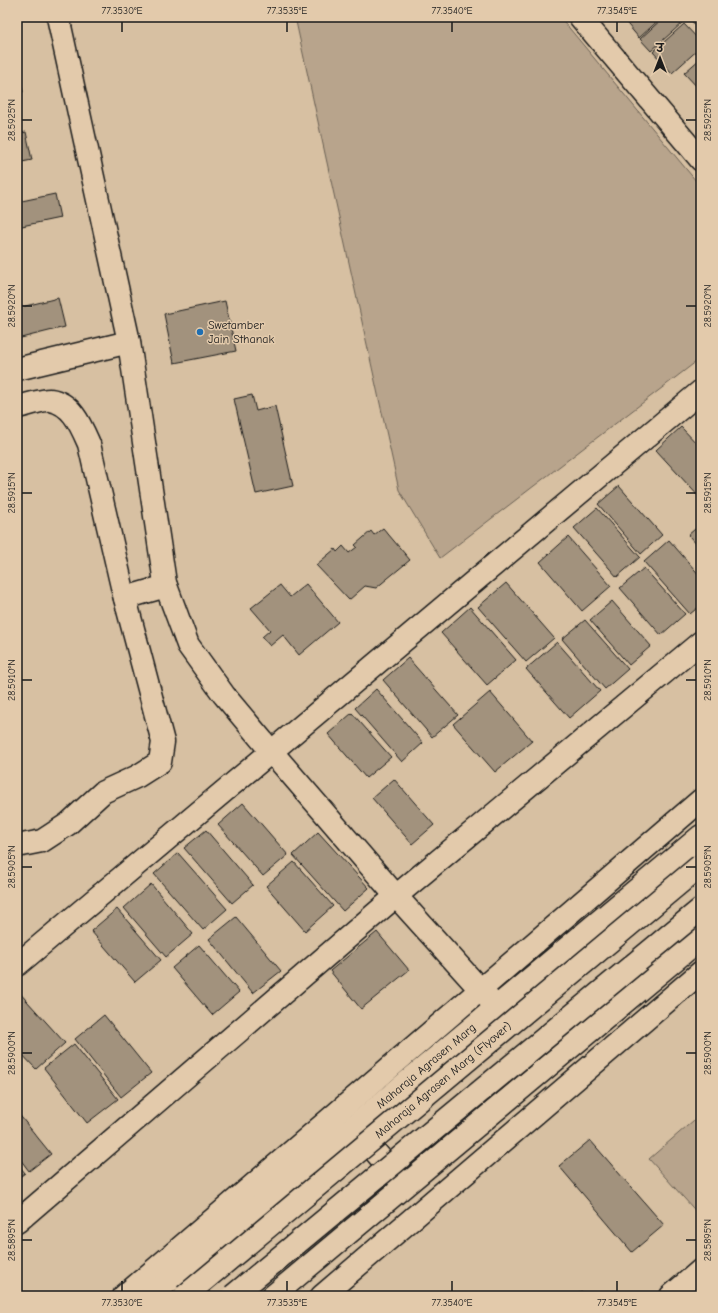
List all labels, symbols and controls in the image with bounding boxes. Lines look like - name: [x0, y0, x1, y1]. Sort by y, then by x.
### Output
- text: 77.3530°E: [101, 5, 143, 17]
- text: 77.3535°E: [267, 5, 307, 17]
- text: 77.3540°E: [432, 5, 472, 17]
- text: 77.3545°E: [597, 5, 637, 17]
- north arrow: [640, 38, 680, 78]
- text: उ: [655, 42, 665, 55]
- text: 28.5925°N: [6, 99, 18, 141]
- text: 28.5925°N: [702, 99, 714, 141]
- text: 28.5920°N: [6, 284, 18, 328]
- text: 28.5920°N: [702, 284, 714, 328]
- place label: Swetamber Jain Sthanak: [208, 318, 275, 346]
- marker: Swetamber Jain Sthanak: [195, 327, 205, 337]
- text: 28.5915°N: [6, 472, 18, 514]
- text: 28.5915°N: [702, 472, 714, 514]
- text: 28.5910°N: [6, 659, 18, 701]
- text: 28.5910°N: [702, 659, 714, 701]
- text: 28.5905°N: [6, 845, 18, 889]
- text: 28.5905°N: [702, 845, 714, 889]
- street label: Maharaja Agrasen Marg (Flyover): [372, 1019, 514, 1141]
- street label: Maharaja Agrasen Marg: [373, 1020, 479, 1112]
- text: 28.5900°N: [6, 1031, 18, 1075]
- text: 28.5900°N: [702, 1031, 714, 1075]
- text: 28.5895°N: [6, 1219, 18, 1261]
- text: 28.5895°N: [702, 1219, 714, 1261]
- text: 77.3530°E: [101, 1297, 143, 1309]
- text: 77.3535°E: [267, 1297, 307, 1309]
- text: 77.3540°E: [432, 1297, 472, 1309]
- text: 77.3545°E: [597, 1297, 637, 1309]

